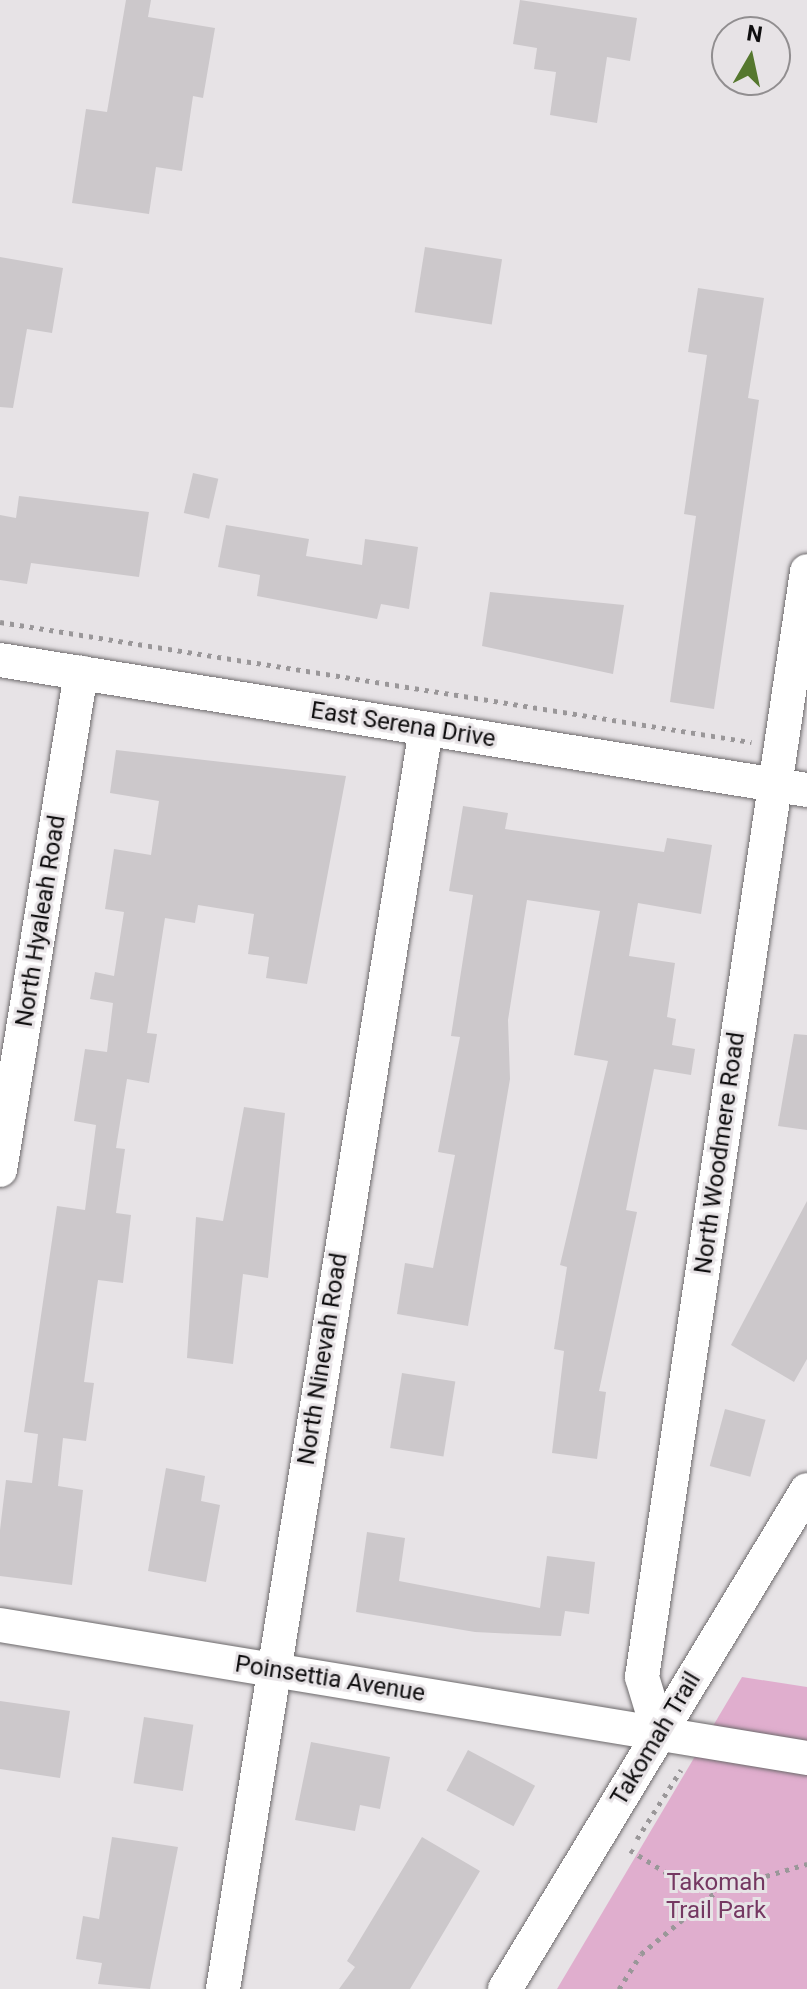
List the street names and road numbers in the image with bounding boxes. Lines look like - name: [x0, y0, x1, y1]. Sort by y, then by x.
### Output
- street label: East Serena Drive: [309, 696, 497, 754]
- street label: North Hyaleah Road: [10, 813, 72, 1029]
- street label: North Woodmere Road: [689, 1030, 751, 1276]
- street label: North Ninevah Road: [292, 1251, 354, 1467]
- street label: Poinsettia Avenue: [233, 1650, 427, 1708]
- street label: Takomah Trail: [605, 1667, 707, 1811]

